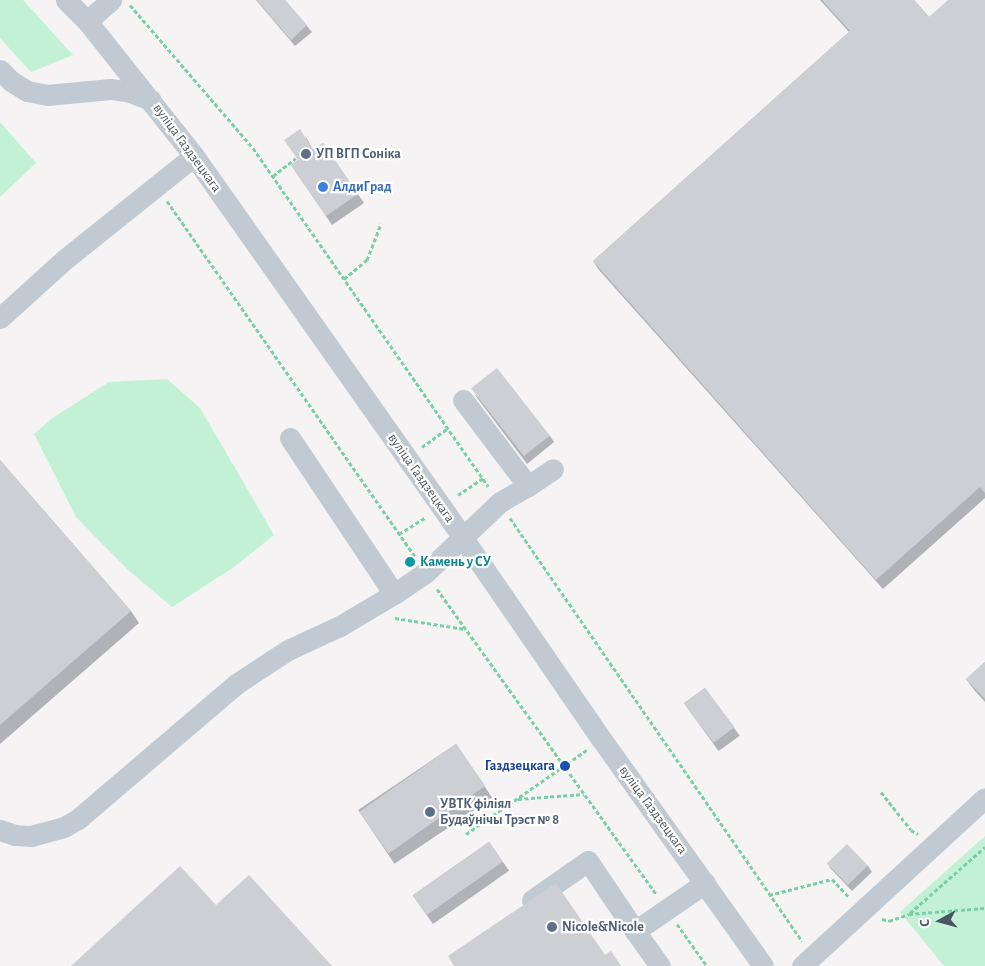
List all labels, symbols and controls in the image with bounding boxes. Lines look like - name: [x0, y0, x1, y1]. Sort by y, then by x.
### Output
- street label: вуліца Газдзецкага: [149, 101, 225, 195]
- place label: УП ВГП Соніка: [316, 146, 401, 162]
- marker: УП ВГП Соніка: [300, 148, 312, 160]
- place label: АлдиГрад: [333, 179, 392, 195]
- marker: АлдиГрад: [317, 181, 329, 193]
- street label: вуліца Газдзецкага: [384, 430, 458, 526]
- place label: Камень у СУ: [420, 554, 491, 570]
- marker: Камень у СУ: [404, 556, 416, 568]
- place label: Газдзецкага: [485, 758, 555, 774]
- marker: Газдзецкага: [559, 760, 571, 772]
- street label: вуліца Газдзецкага: [615, 763, 691, 857]
- place label: УВТК філіял Будаўнічы Трэст № 8: [440, 796, 559, 829]
- marker: УВТК філіял Будаўнічы Трэст № 8: [424, 806, 436, 818]
- north arrow: [915, 896, 965, 946]
- text: С: [918, 918, 933, 928]
- place label: Nicole&Nicole: [562, 919, 644, 935]
- marker: Nicole&Nicole: [546, 921, 558, 933]

